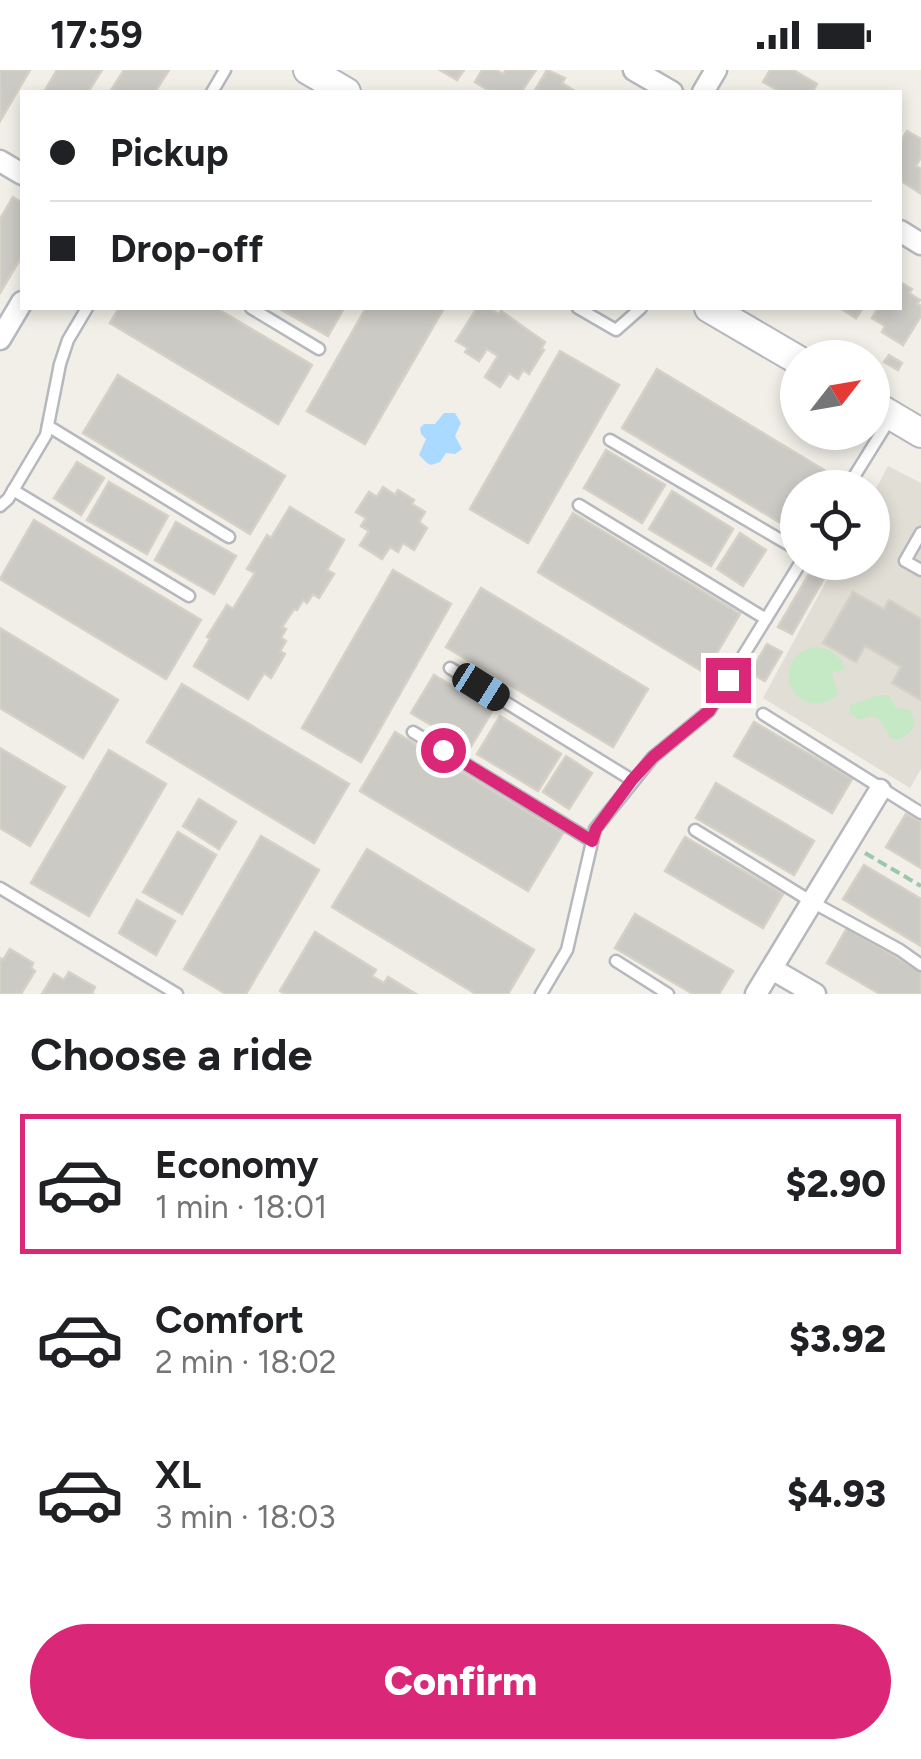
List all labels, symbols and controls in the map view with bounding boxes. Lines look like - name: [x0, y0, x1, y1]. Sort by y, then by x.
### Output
- text: 17:59: [50, 12, 143, 58]
- text: Pickup: [110, 130, 228, 176]
- text: Drop-off: [110, 226, 263, 272]
- north arrow: [780, 340, 890, 450]
- map controls: [780, 340, 890, 580]
- button: locate: [780, 470, 890, 580]
- car: [448, 658, 514, 716]
- route end: [706, 658, 751, 703]
- route start: [421, 728, 466, 773]
- text: Choose a ride: [30, 1027, 312, 1081]
- icon: car: [35, 1139, 125, 1229]
- text: Economy: [155, 1142, 318, 1188]
- text: $2.90: [786, 1161, 886, 1207]
- text: 1 min · 18:01: [155, 1188, 327, 1226]
- icon: car: [35, 1294, 125, 1384]
- text: Comfort: [155, 1297, 304, 1343]
- text: $3.92: [789, 1316, 886, 1362]
- text: 2 min · 18:02: [155, 1343, 337, 1381]
- icon: car: [35, 1449, 125, 1539]
- text: XL: [155, 1452, 201, 1498]
- text: $4.93: [787, 1471, 886, 1517]
- text: 3 min · 18:03: [155, 1498, 336, 1536]
- button: Confirm: [30, 1624, 891, 1739]

